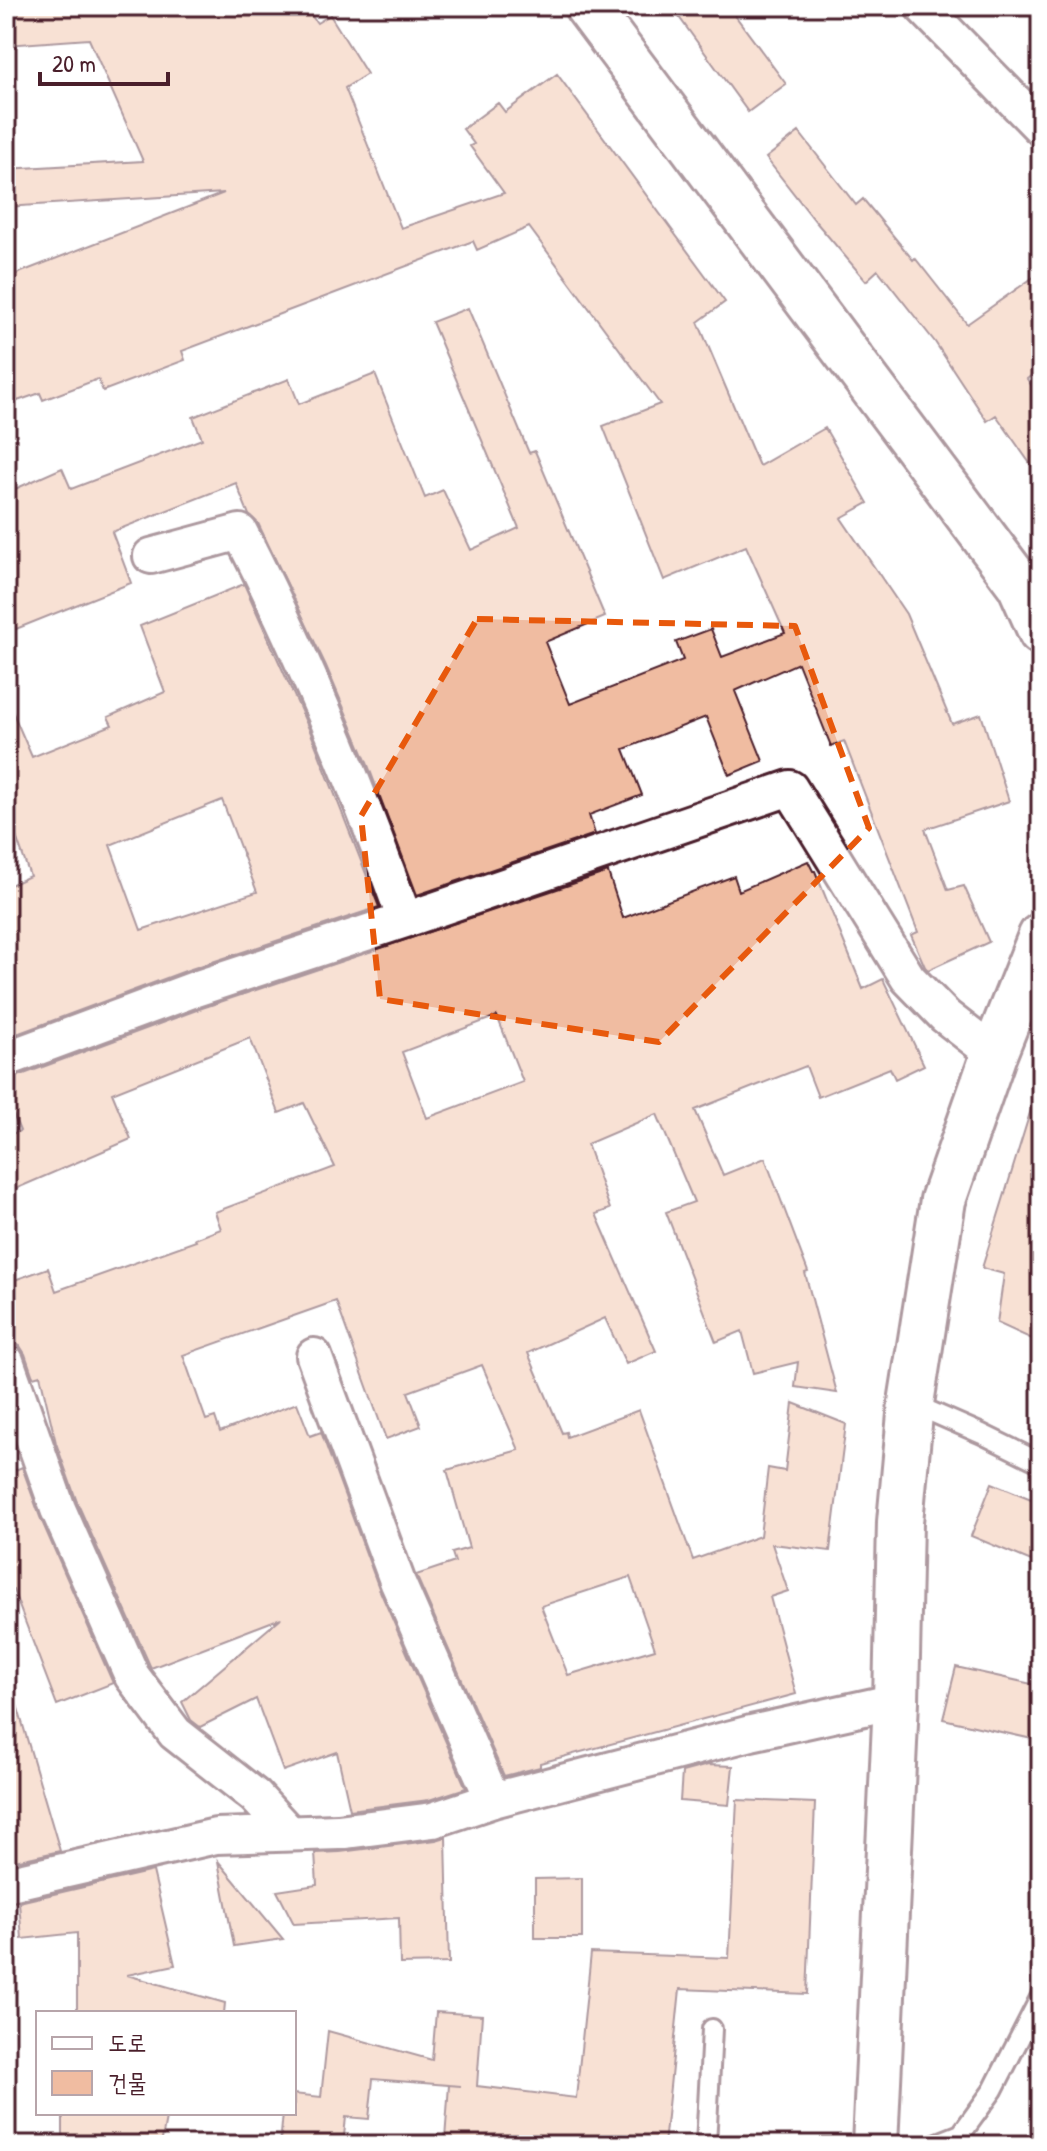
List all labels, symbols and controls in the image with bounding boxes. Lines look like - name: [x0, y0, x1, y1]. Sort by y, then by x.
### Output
- scale bar: [40, 36, 168, 86]
- text: 20 m: [52, 47, 96, 79]
- legend: [36, 2011, 296, 2115]
- text: 도로: [108, 2026, 147, 2058]
- text: 건물: [108, 2066, 147, 2098]

